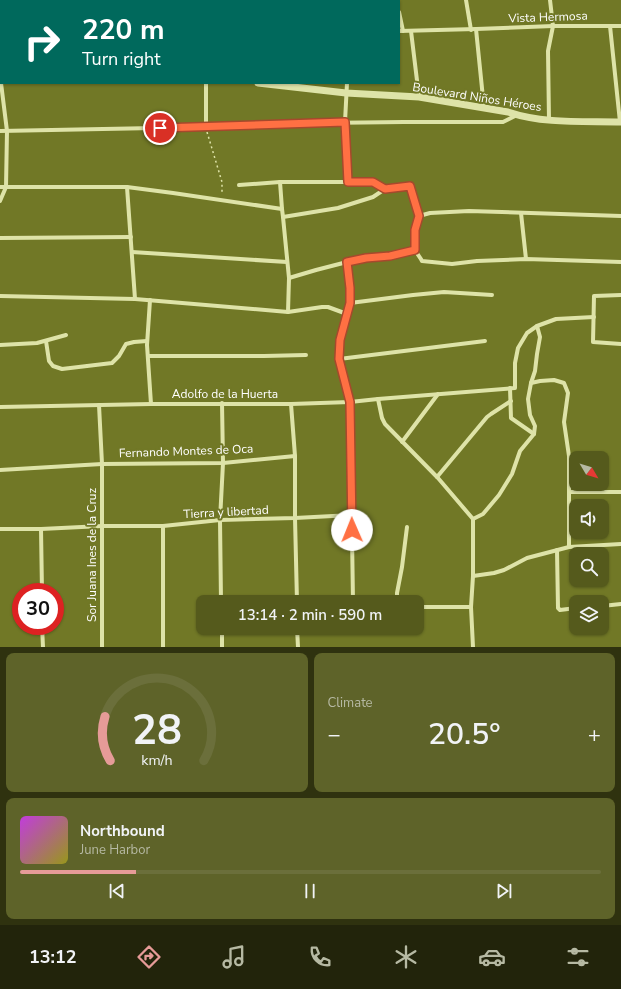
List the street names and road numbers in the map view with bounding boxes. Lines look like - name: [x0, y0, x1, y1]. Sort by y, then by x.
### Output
- street label: Vista Hermosa: [507, 8, 588, 26]
- street label: Boulevard Niños Héroes: [411, 79, 543, 115]
- street label: Adolfo de la Huerta: [172, 386, 278, 402]
- street label: Fernando Montes de Oca: [119, 441, 253, 461]
- street label: Sor Juana Ines de la Cruz: [84, 488, 100, 622]
- street label: Tierra y libertad: [183, 502, 269, 522]

